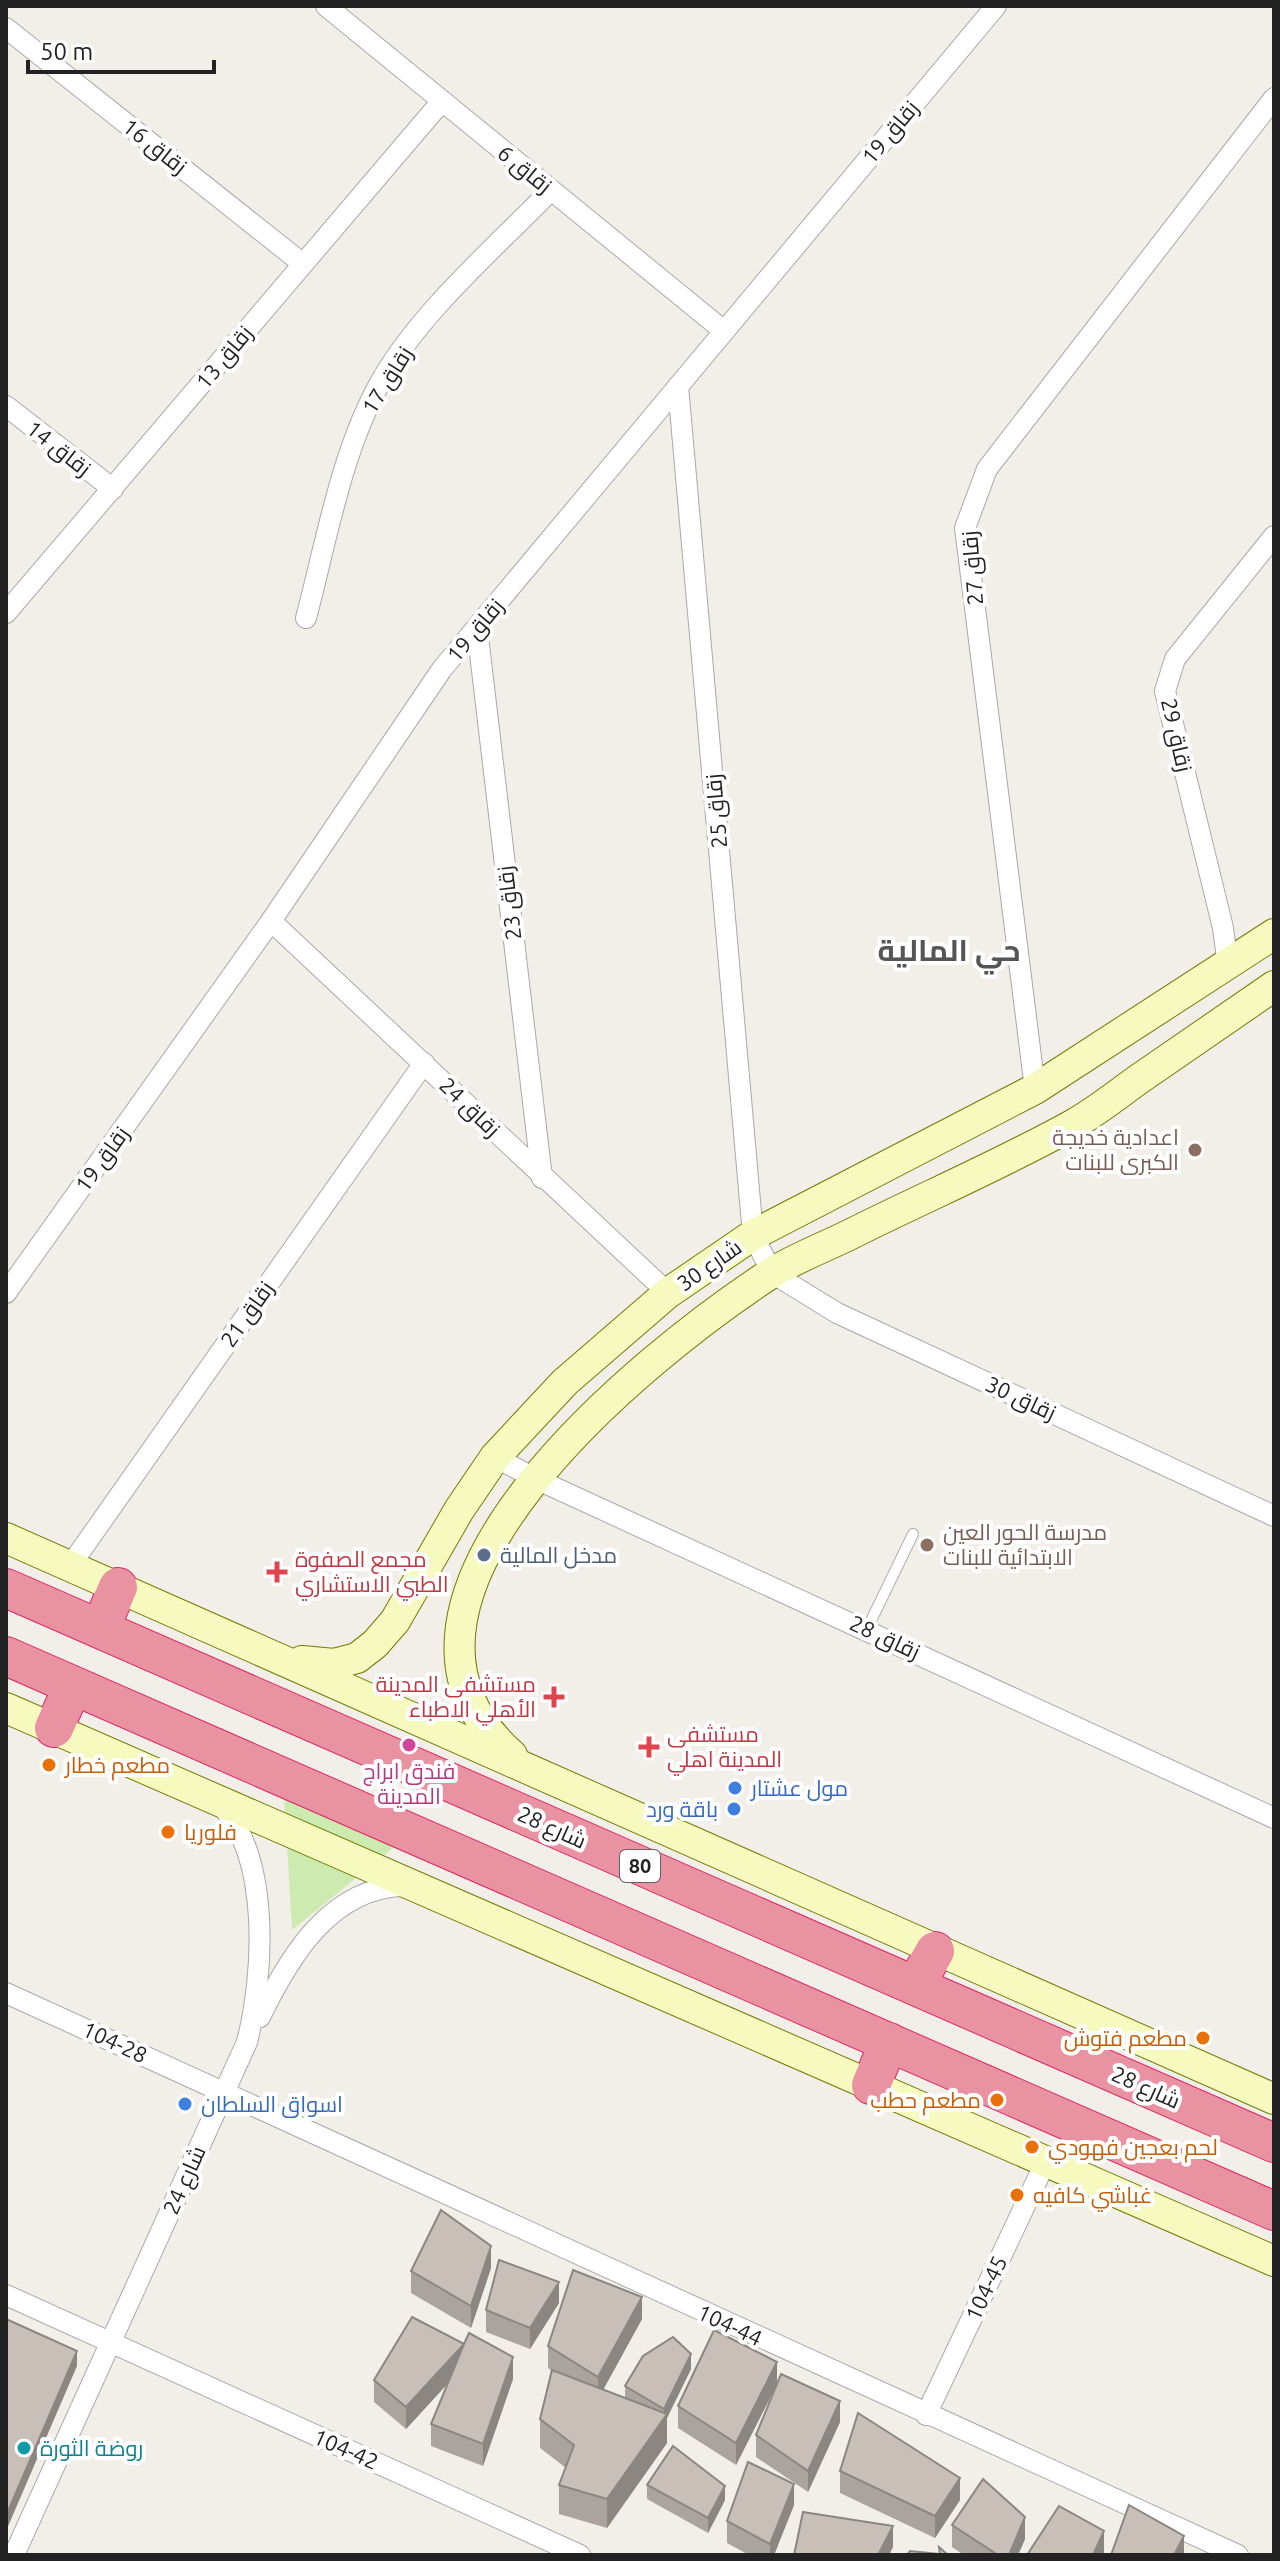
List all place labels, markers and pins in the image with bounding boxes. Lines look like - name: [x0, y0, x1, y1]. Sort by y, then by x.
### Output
- place label: اعدادية خديجة الكبرى للبنات: [1052, 1124, 1179, 1175]
- marker: اعدادية خديجة الكبرى للبنات: [1186, 1141, 1204, 1159]
- place label: مدرسة الحور العين الابتدائية للبنات: [943, 1519, 1107, 1569]
- marker: مدرسة الحور العين الابتدائية للبنات: [918, 1536, 936, 1554]
- place label: مدخل المالية: [500, 1542, 617, 1569]
- place label: مجمع الصفوة الطبي الاستشاري: [295, 1546, 449, 1601]
- marker: مدخل المالية: [475, 1546, 493, 1564]
- marker: مجمع الصفوة الطبي الاستشاري: [266, 1561, 288, 1583]
- place label: مستشفى المدينة الأهلي الاطباء: [375, 1671, 536, 1726]
- marker: مستشفى المدينة الأهلي الاطباء: [543, 1686, 565, 1708]
- place label: مستشفى المدينة اهلي: [667, 1721, 782, 1776]
- marker: فندق ابراج المدينة: [400, 1736, 418, 1754]
- marker: مستشفى المدينة اهلي: [638, 1736, 660, 1758]
- place label: مطعم خطار: [63, 1752, 170, 1781]
- marker: مطعم خطار: [40, 1756, 58, 1774]
- place label: فندق ابراج المدينة: [363, 1758, 455, 1808]
- place label: مول عشتار: [749, 1775, 848, 1801]
- marker: مول عشتار: [726, 1779, 744, 1797]
- place label: باقة ورد: [646, 1796, 718, 1822]
- marker: باقة ورد: [725, 1800, 743, 1818]
- place label: فلوريا: [184, 1819, 237, 1845]
- marker: فلوريا: [159, 1823, 177, 1841]
- place label: مطعم فتوش: [1064, 2025, 1187, 2054]
- marker: مطعم فتوش: [1194, 2029, 1212, 2047]
- place label: مطعم حطب: [870, 2087, 981, 2116]
- place label: اسواق السلطان: [201, 2091, 343, 2118]
- marker: مطعم حطب: [988, 2091, 1006, 2109]
- marker: اسواق السلطان: [176, 2095, 194, 2113]
- place label: لحم بعجين فهودي: [1048, 2134, 1218, 2164]
- marker: لحم بعجين فهودي: [1023, 2138, 1041, 2156]
- place label: غباشي كافيه: [1033, 2182, 1152, 2212]
- marker: غباشي كافيه: [1008, 2186, 1026, 2204]
- place label: روضة الثورة: [40, 2435, 143, 2461]
- marker: روضة الثورة: [15, 2439, 33, 2457]

